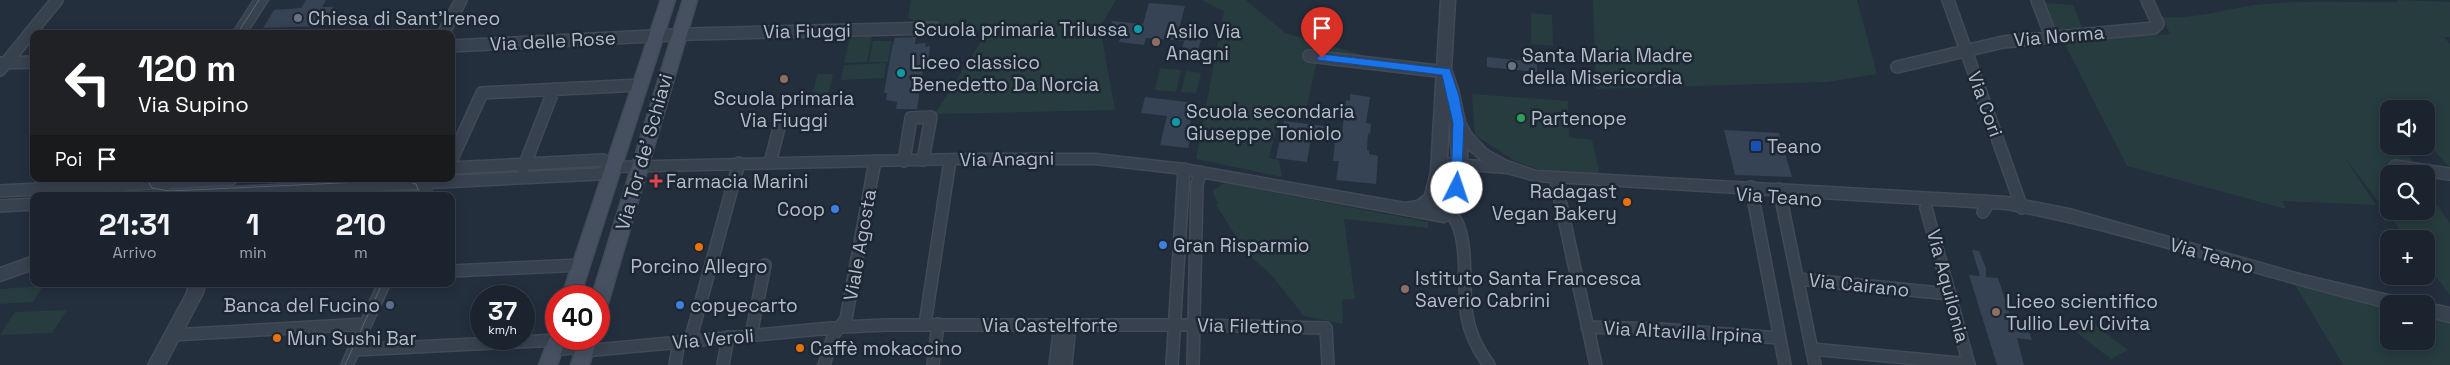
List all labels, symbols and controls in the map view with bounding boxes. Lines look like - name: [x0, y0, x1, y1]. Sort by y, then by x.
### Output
- place label: Chiesa di Sant'Ireneo: [308, 6, 500, 31]
- pin: [1301, 7, 1343, 58]
- marker: Chiesa di Sant'Ireneo: [292, 12, 304, 24]
- icon: arrive: [1308, 14, 1336, 42]
- place label: Scuola primaria Trilussa: [914, 17, 1128, 42]
- street label: Via Fiuggi: [763, 18, 851, 44]
- place label: Asilo Via Anagni: [1166, 19, 1241, 66]
- street label: Via Norma: [2013, 20, 2105, 52]
- marker: Scuola primaria Trilussa: [1132, 23, 1144, 35]
- street label: Via delle Rose: [489, 25, 617, 57]
- marker: Asilo Via Anagni: [1150, 36, 1162, 48]
- place label: Santa Maria Madre della Misericordia: [1522, 43, 1693, 90]
- text: 120 m: [138, 47, 236, 91]
- icon: left: [55, 50, 120, 115]
- place label: Liceo classico Benedetto Da Norcia: [911, 50, 1099, 97]
- marker: Santa Maria Madre della Misericordia: [1506, 60, 1518, 72]
- marker: Liceo classico Benedetto Da Norcia: [895, 67, 907, 79]
- street label: Via Cori: [1962, 68, 2008, 140]
- street label: Via Tor de' Schiavi: [610, 71, 678, 233]
- marker: Scuola primaria Via Fiuggi: [778, 73, 790, 85]
- place label: Scuola primaria Via Fiuggi: [714, 86, 855, 133]
- text: Via Supino: [138, 90, 249, 118]
- place label: Scuola secondaria Giuseppe Toniolo: [1186, 99, 1355, 146]
- map controls: [2380, 100, 2435, 350]
- button: sound: [2380, 100, 2435, 155]
- place label: Partenope: [1531, 106, 1627, 131]
- marker: Partenope: [1515, 112, 1527, 124]
- marker: Scuola secondaria Giuseppe Toniolo: [1170, 116, 1182, 128]
- place label: Teano: [1767, 134, 1822, 159]
- marker: Teano: [1749, 139, 1763, 153]
- icon: arrive: [93, 145, 121, 173]
- street label: Via Anagni: [959, 146, 1055, 172]
- text: Poi: [55, 147, 83, 172]
- position arrow: [1430, 161, 1482, 213]
- button: search: [2380, 165, 2435, 220]
- place label: Farmacia Marini: [666, 169, 809, 194]
- marker: Farmacia Marini: [650, 175, 662, 187]
- place label: Radagast Vegan Bakery: [1492, 179, 1617, 226]
- street label: Via Teano: [1735, 182, 1823, 212]
- street label: Viale Agosta: [838, 187, 882, 303]
- marker: Radagast Vegan Bakery: [1621, 196, 1633, 208]
- place label: Coop: [777, 197, 825, 222]
- marker: Coop: [829, 203, 841, 215]
- text: 21:31: [99, 205, 170, 244]
- text: 1: [246, 205, 260, 244]
- text: 210: [335, 205, 386, 244]
- street label: Via Aquilonia: [1921, 227, 1975, 345]
- button: +: [2380, 230, 2435, 285]
- street label: Via Teano: [2167, 232, 2257, 280]
- place label: Gran Risparmio: [1173, 233, 1310, 258]
- marker: Gran Risparmio: [1157, 239, 1169, 251]
- marker: Porcino Allegro: [693, 241, 705, 253]
- text: Arrivo: [112, 242, 157, 263]
- text: min: [239, 242, 267, 263]
- text: m: [354, 242, 368, 263]
- place label: Porcino Allegro: [631, 254, 768, 279]
- place label: Istituto Santa Francesca Saverio Cabrini: [1415, 266, 1641, 313]
- street label: Via Cairano: [1807, 267, 1911, 303]
- marker: Istituto Santa Francesca Saverio Cabrini: [1399, 283, 1411, 295]
- speed limit sign: 40: [545, 285, 610, 350]
- place label: Liceo scientifico Tullio Levi Civita: [2006, 289, 2158, 336]
- place label: Banca del Fucino: [223, 293, 380, 318]
- place label: copyecarto: [690, 293, 798, 318]
- text: 37: [488, 295, 517, 327]
- button: −: [2380, 295, 2435, 350]
- marker: Banca del Fucino: [384, 299, 396, 311]
- marker: copyecarto: [674, 299, 686, 311]
- marker: Liceo scientifico Tullio Levi Civita: [1990, 306, 2002, 318]
- street label: Via Castelforte: [982, 313, 1118, 338]
- street label: Via Filettino: [1197, 313, 1303, 339]
- street label: Via Altavilla Irpina: [1603, 315, 1763, 349]
- text: km/h: [488, 322, 517, 338]
- street label: Via Veroli: [671, 323, 755, 355]
- place label: Mun Sushi Bar: [287, 326, 417, 351]
- marker: Mun Sushi Bar: [271, 332, 283, 344]
- place label: Caffè mokaccino: [810, 336, 962, 361]
- marker: Caffè mokaccino: [794, 342, 806, 354]

